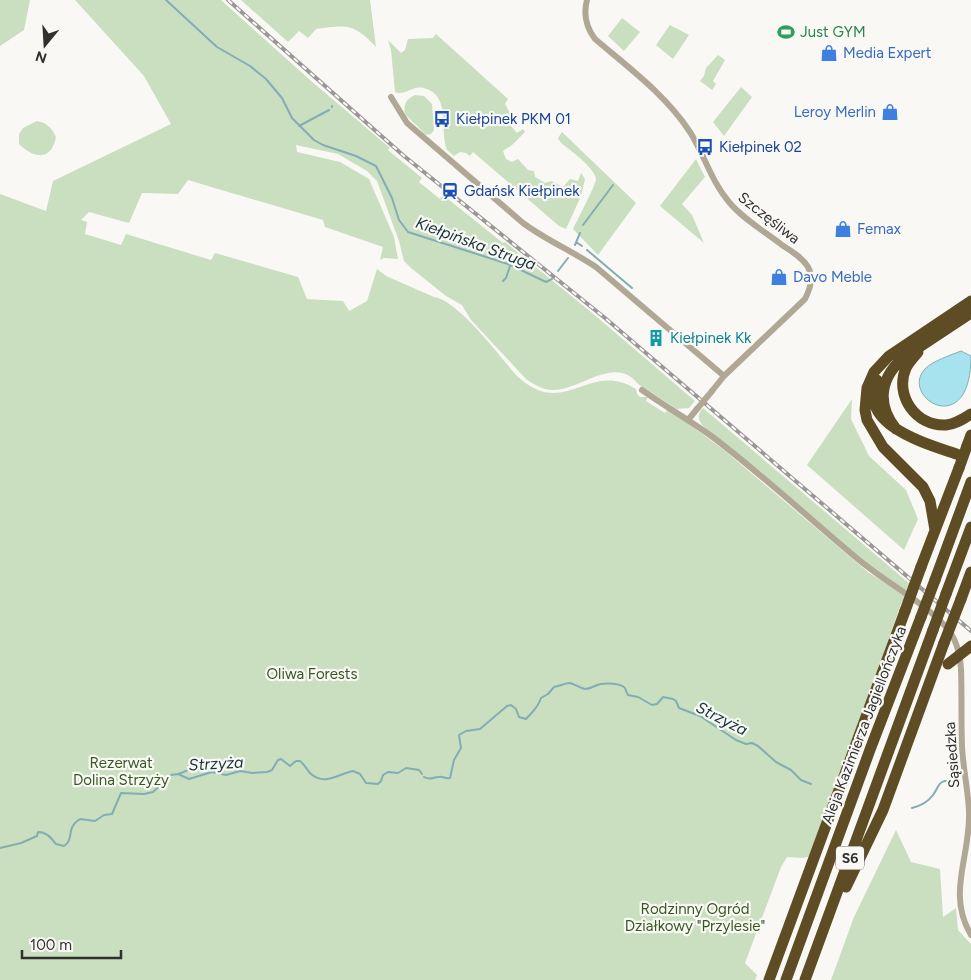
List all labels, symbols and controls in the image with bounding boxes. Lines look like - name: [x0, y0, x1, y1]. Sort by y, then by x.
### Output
- north arrow: [20, 20, 70, 70]
- sports icon: Just GYM: [776, 22, 796, 42]
- place label: Just GYM: [800, 23, 866, 41]
- shop icon: Media Expert: [819, 43, 839, 63]
- place label: Media Expert: [843, 44, 932, 62]
- text: N: [33, 47, 49, 67]
- shop icon: Leroy Merlin: [880, 102, 900, 122]
- place label: Leroy Merlin: [794, 103, 876, 121]
- bus stop icon: Kiełpinek PKM 01: [432, 109, 452, 129]
- place label: Kiełpinek PKM 01: [456, 110, 571, 128]
- bus stop icon: Kiełpinek 02: [695, 137, 715, 157]
- place label: Kiełpinek 02: [719, 138, 802, 156]
- station icon: Gdańsk Kiełpinek: [440, 181, 460, 201]
- place label: Gdańsk Kiełpinek: [464, 182, 580, 200]
- street label: Szczęśliwa: [735, 188, 803, 248]
- water label: Kiełpińska Struga: [413, 213, 539, 274]
- shop icon: Femax: [833, 219, 853, 239]
- place label: Femax: [857, 220, 901, 238]
- shop icon: Davo Meble: [769, 267, 789, 287]
- place label: Davo Meble: [793, 268, 872, 286]
- building icon: Kiełpinek Kk: [646, 328, 666, 348]
- place label: Kiełpinek Kk: [670, 329, 752, 347]
- street label: Aleja Kazimierza Jagiellończyka: [818, 624, 910, 826]
- park label: Oliwa Forests: [266, 665, 358, 683]
- water label: Strzyża: [693, 698, 751, 739]
- street label: Sąsiedzka: [941, 721, 963, 789]
- water label: Strzyża: [188, 753, 244, 774]
- park label: Rezerwat Dolina Strzyży: [73, 754, 169, 789]
- road number: S6: [836, 846, 864, 870]
- park label: Rodzinny Ogród Działkowy "Przylesie": [625, 900, 765, 935]
- scale bar: [22, 928, 121, 960]
- text: 100 m: [30, 936, 72, 954]

